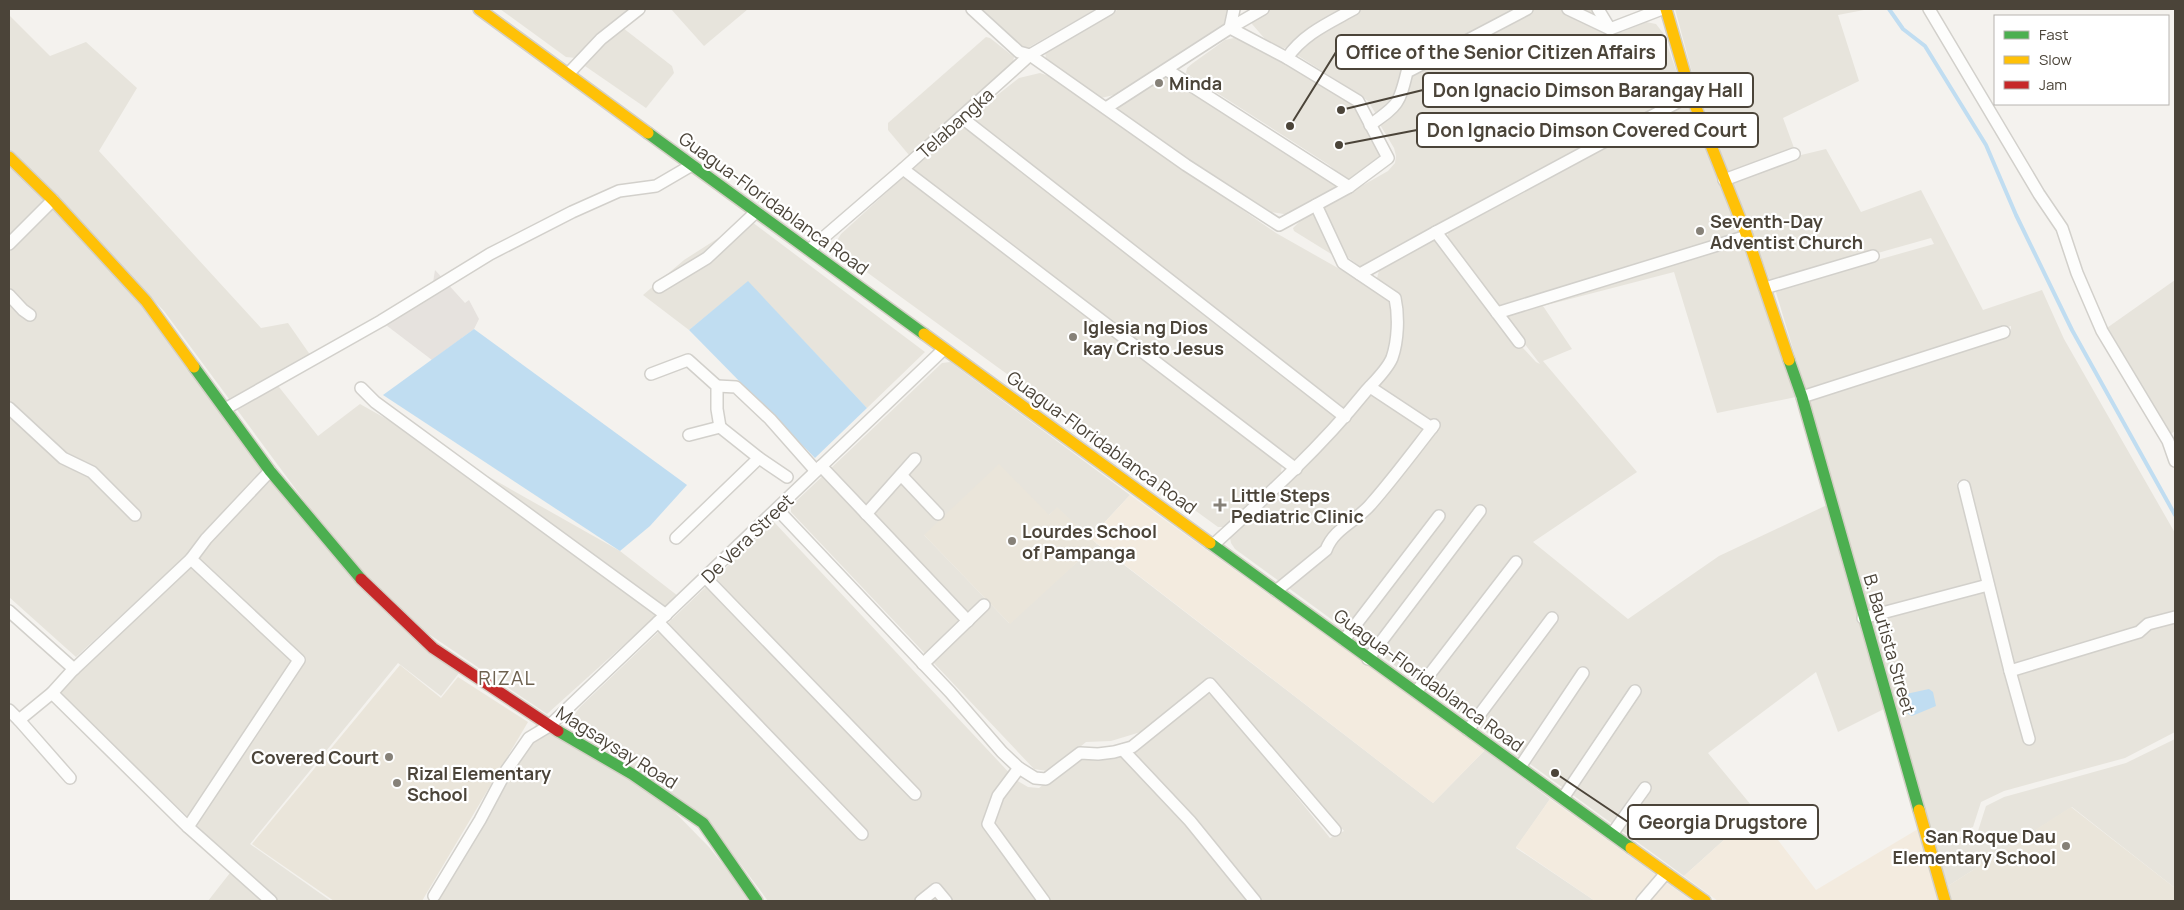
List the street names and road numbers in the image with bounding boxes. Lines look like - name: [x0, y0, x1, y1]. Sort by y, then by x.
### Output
- street label: Telabangka: [912, 82, 998, 164]
- street label: Guagua-Floridablanca Road: [674, 126, 874, 280]
- street label: Guagua-Floridablanca Road: [1002, 365, 1202, 519]
- street label: De Vera Street: [696, 488, 798, 588]
- street label: B. Bautista Street: [1858, 571, 1922, 717]
- street label: Guagua-Floridablanca Road: [1329, 603, 1529, 757]
- street label: Magsaysay Road: [552, 700, 682, 794]

